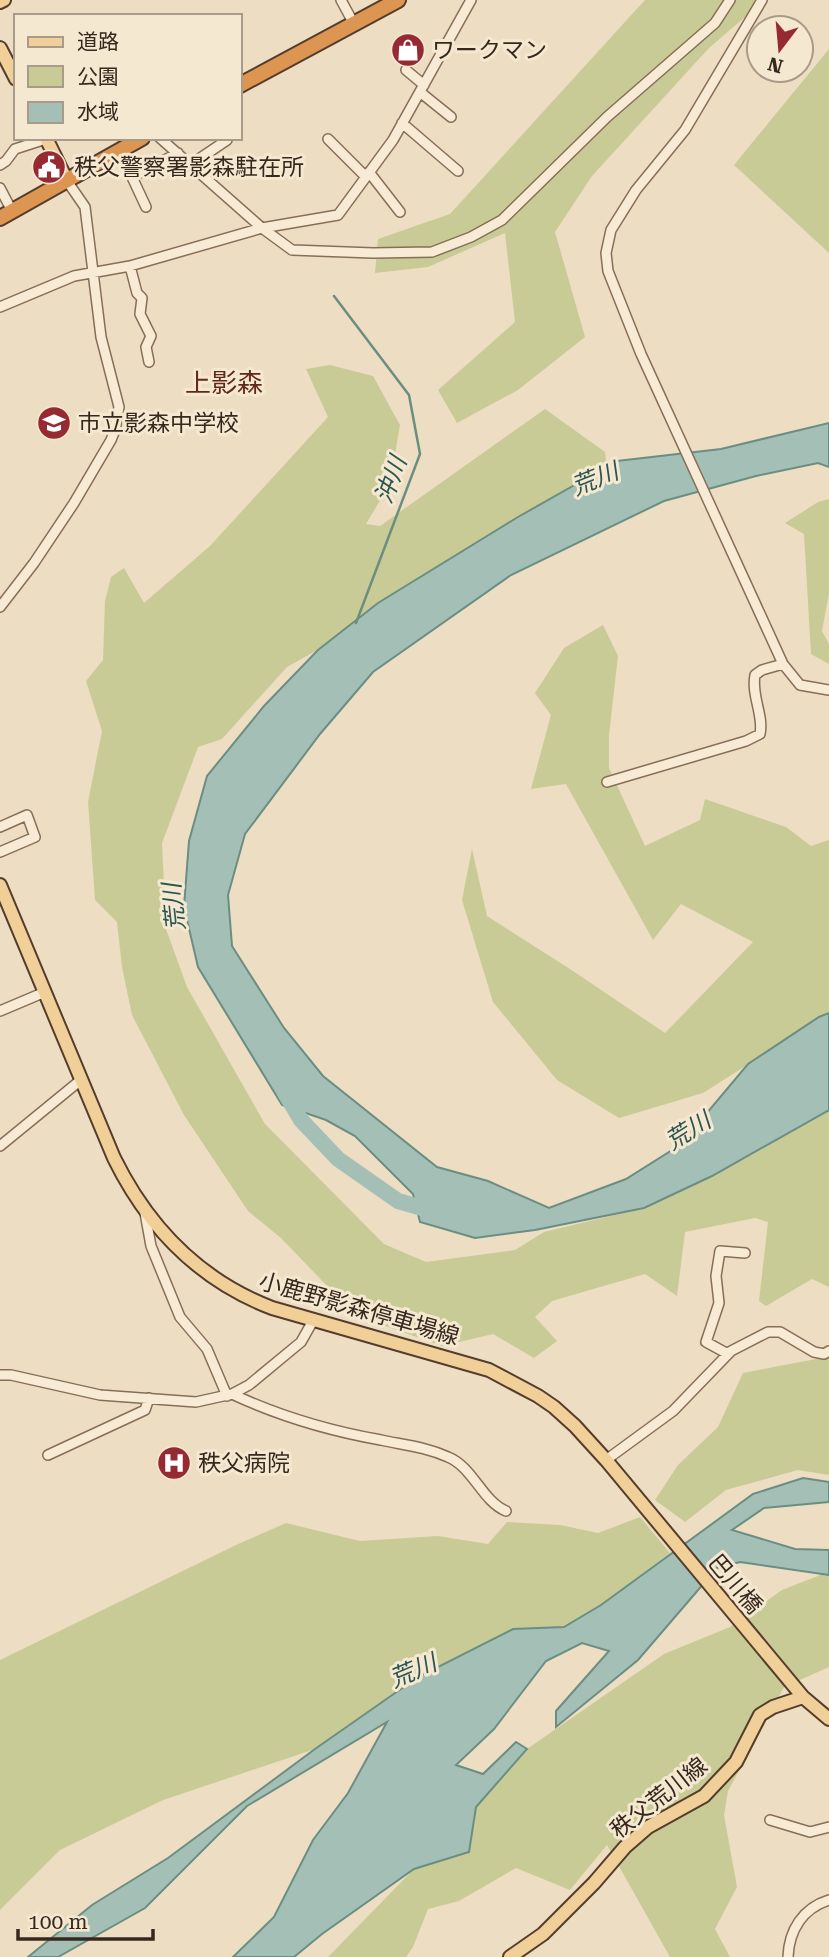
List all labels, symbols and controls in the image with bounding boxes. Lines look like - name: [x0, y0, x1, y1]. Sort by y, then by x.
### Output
- legend: [14, 14, 242, 140]
- north arrow: [745, 14, 815, 84]
- text: 道路: [77, 30, 119, 54]
- shop icon: ワークマン: [389, 31, 427, 69]
- place label: ワークマン: [432, 37, 547, 64]
- text: N: [765, 52, 786, 78]
- text: 公園: [77, 65, 119, 89]
- text: 水域: [77, 100, 119, 124]
- public building icon: 秩父警察署影森駐在所: [30, 148, 68, 186]
- place label: 秩父警察署影森駐在所: [74, 154, 304, 181]
- district label: 上影森: [185, 368, 263, 398]
- school or university icon: 市立影森中学校: [35, 404, 73, 442]
- place label: 市立影森中学校: [78, 410, 239, 437]
- water label: 沖川: [370, 450, 413, 507]
- water label: 荒川: [568, 456, 625, 501]
- water label: 荒川: [157, 879, 190, 932]
- water label: 荒川: [660, 1105, 718, 1156]
- street label: 小鹿野影森停車場線: [256, 1267, 462, 1351]
- hospital icon: 秩父病院: [155, 1444, 193, 1482]
- place label: 秩父病院: [198, 1450, 290, 1477]
- street label: 巴川橋: [702, 1549, 768, 1619]
- water label: 荒川: [385, 1648, 443, 1693]
- street label: 秩父荒川線: [605, 1752, 713, 1844]
- scale bar: [18, 1898, 152, 1942]
- text: 100 m: [28, 1910, 88, 1934]

